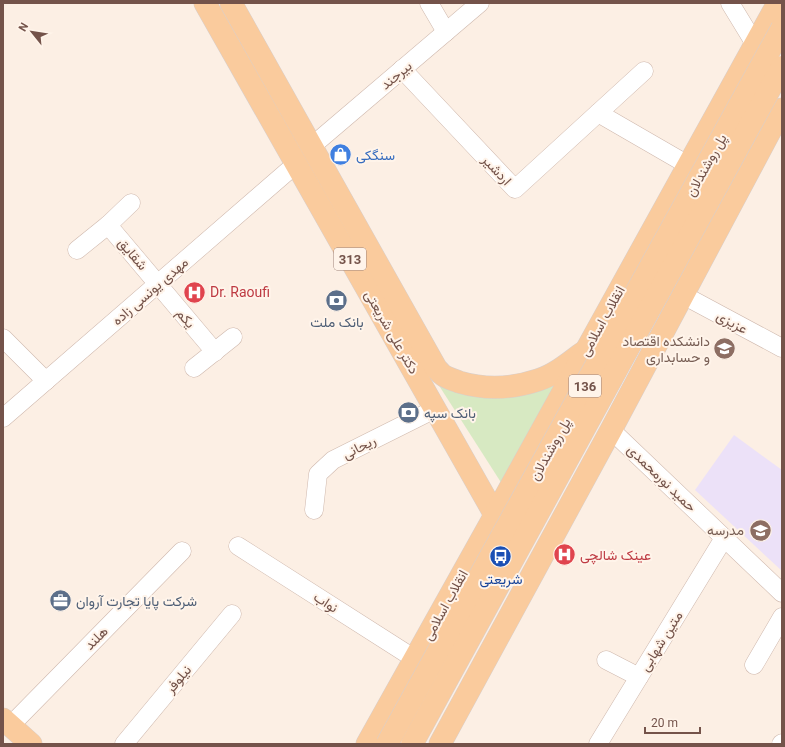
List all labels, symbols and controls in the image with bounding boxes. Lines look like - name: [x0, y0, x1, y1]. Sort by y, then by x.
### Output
- north arrow: [12, 12, 52, 52]
- text: N: [16, 20, 31, 34]
- street label: بیرجند: [377, 57, 415, 93]
- street label: پل روشندلان: [682, 131, 732, 200]
- shop icon: سنگکی: [327, 142, 353, 168]
- place label: سنگکی: [356, 147, 395, 164]
- street label: اردشیر: [478, 151, 515, 189]
- street label: شقایق: [114, 235, 151, 274]
- road number: 313: [334, 248, 366, 270]
- street label: مهدی یونسی زاده: [109, 254, 192, 329]
- hospital icon: Dr. Raoufi: [182, 279, 208, 305]
- street label: انقلاب اسلامی: [576, 283, 629, 359]
- place label: Dr. Raoufi: [210, 284, 270, 300]
- bank icon: بانک ملت: [324, 287, 350, 313]
- street label: دکتر علی شریعتی: [361, 287, 423, 377]
- street label: یکم: [173, 305, 199, 332]
- street label: عزیزی: [713, 307, 750, 338]
- place label: بانک ملت: [310, 314, 364, 331]
- place label: دانشکده اقتصاد و حسابداری: [623, 333, 710, 366]
- school or university icon: دانشکده اقتصاد و حسابداری: [712, 336, 738, 362]
- road number: 136: [569, 375, 601, 397]
- bank icon: بانک سپه: [395, 400, 421, 426]
- place label: بانک سپه: [424, 405, 476, 423]
- street label: پل روشندلان: [526, 415, 576, 484]
- street label: ریحانی: [340, 432, 379, 463]
- street label: حمید نورمحمدی: [623, 441, 700, 516]
- school or university icon: مدرسه: [747, 517, 773, 543]
- place label: مدرسه: [707, 522, 744, 539]
- hospital icon: عينک شالچی: [551, 542, 577, 568]
- bus stop icon: شریعتی: [488, 544, 514, 570]
- place label: عينک شالچی: [580, 547, 651, 565]
- street label: انقلاب اسلامی: [419, 567, 472, 643]
- place label: شریعتی: [480, 571, 522, 588]
- office icon: شرکت پایا تجارت آروان: [48, 588, 74, 614]
- street label: نواب: [310, 588, 341, 617]
- place label: شرکت پایا تجارت آروان: [76, 593, 197, 611]
- street label: متین شهابی: [636, 608, 687, 675]
- street label: هلند: [81, 623, 111, 653]
- street label: نیلوفر: [161, 662, 195, 698]
- scale bar: [645, 709, 700, 735]
- text: 20 m: [651, 716, 678, 730]

